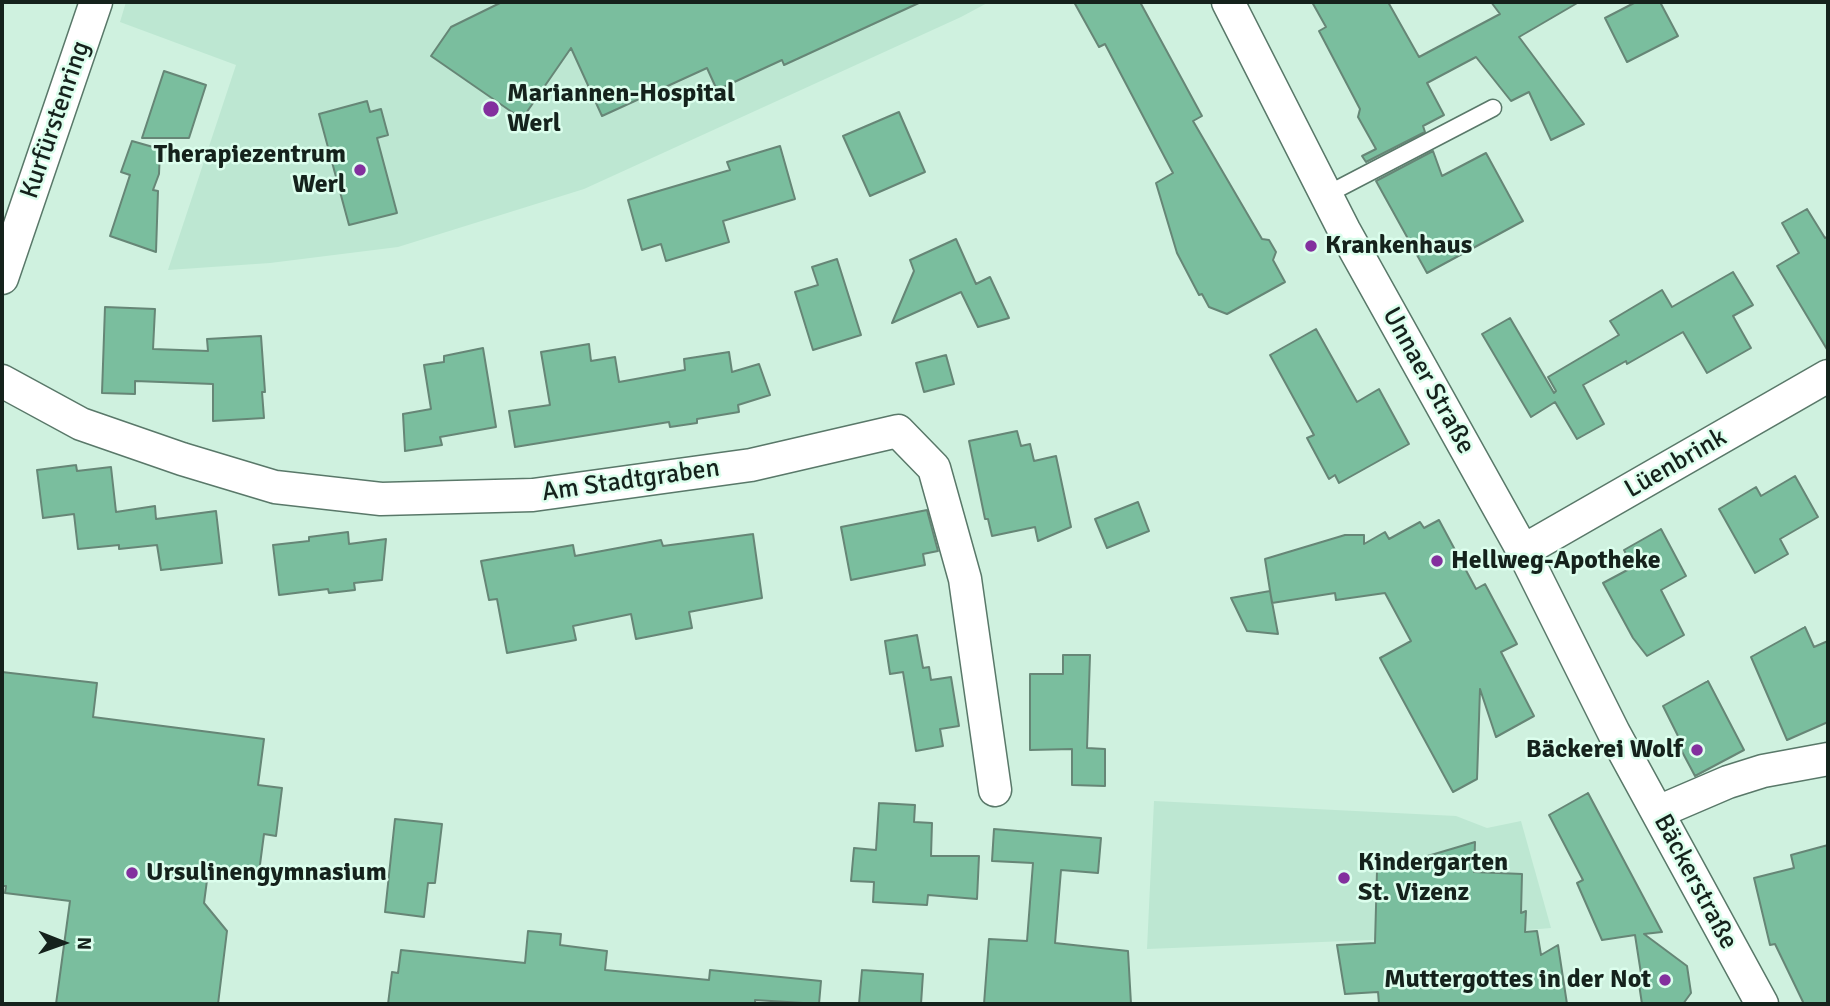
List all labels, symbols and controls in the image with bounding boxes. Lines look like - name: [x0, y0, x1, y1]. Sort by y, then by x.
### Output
- street label: Kurfürstenring: [14, 37, 98, 203]
- place label: Mariannen-Hospital Werl: [507, 78, 735, 140]
- marker: Mariannen-Hospital Werl: [481, 99, 501, 119]
- place label: Therapiezentrum Werl: [154, 139, 346, 200]
- marker: Therapiezentrum Werl: [352, 162, 368, 178]
- place label: Krankenhaus: [1325, 230, 1472, 262]
- marker: Krankenhaus: [1303, 238, 1319, 254]
- street label: Unnaer Straße: [1375, 302, 1481, 460]
- street label: Lüenbrink: [1620, 422, 1732, 506]
- street label: Am Stadtgraben: [540, 453, 722, 509]
- place label: Hellweg-Apotheke: [1451, 545, 1661, 577]
- marker: Hellweg-Apotheke: [1429, 553, 1445, 569]
- place label: Bäckerei Wolf: [1526, 734, 1683, 766]
- marker: Bäckerei Wolf: [1689, 742, 1705, 758]
- street label: Bäckerstraße: [1646, 809, 1744, 955]
- place label: Kindergarten St. Vizenz: [1358, 847, 1508, 908]
- place label: Ursulinengymnasium: [146, 857, 387, 889]
- marker: Ursulinengymnasium: [124, 865, 140, 881]
- marker: Kindergarten St. Vizenz: [1336, 870, 1352, 886]
- north arrow: [28, 908, 98, 978]
- text: N: [72, 937, 96, 950]
- place label: Muttergottes in der Not: [1384, 964, 1651, 996]
- marker: Muttergottes in der Not: [1657, 972, 1673, 988]

